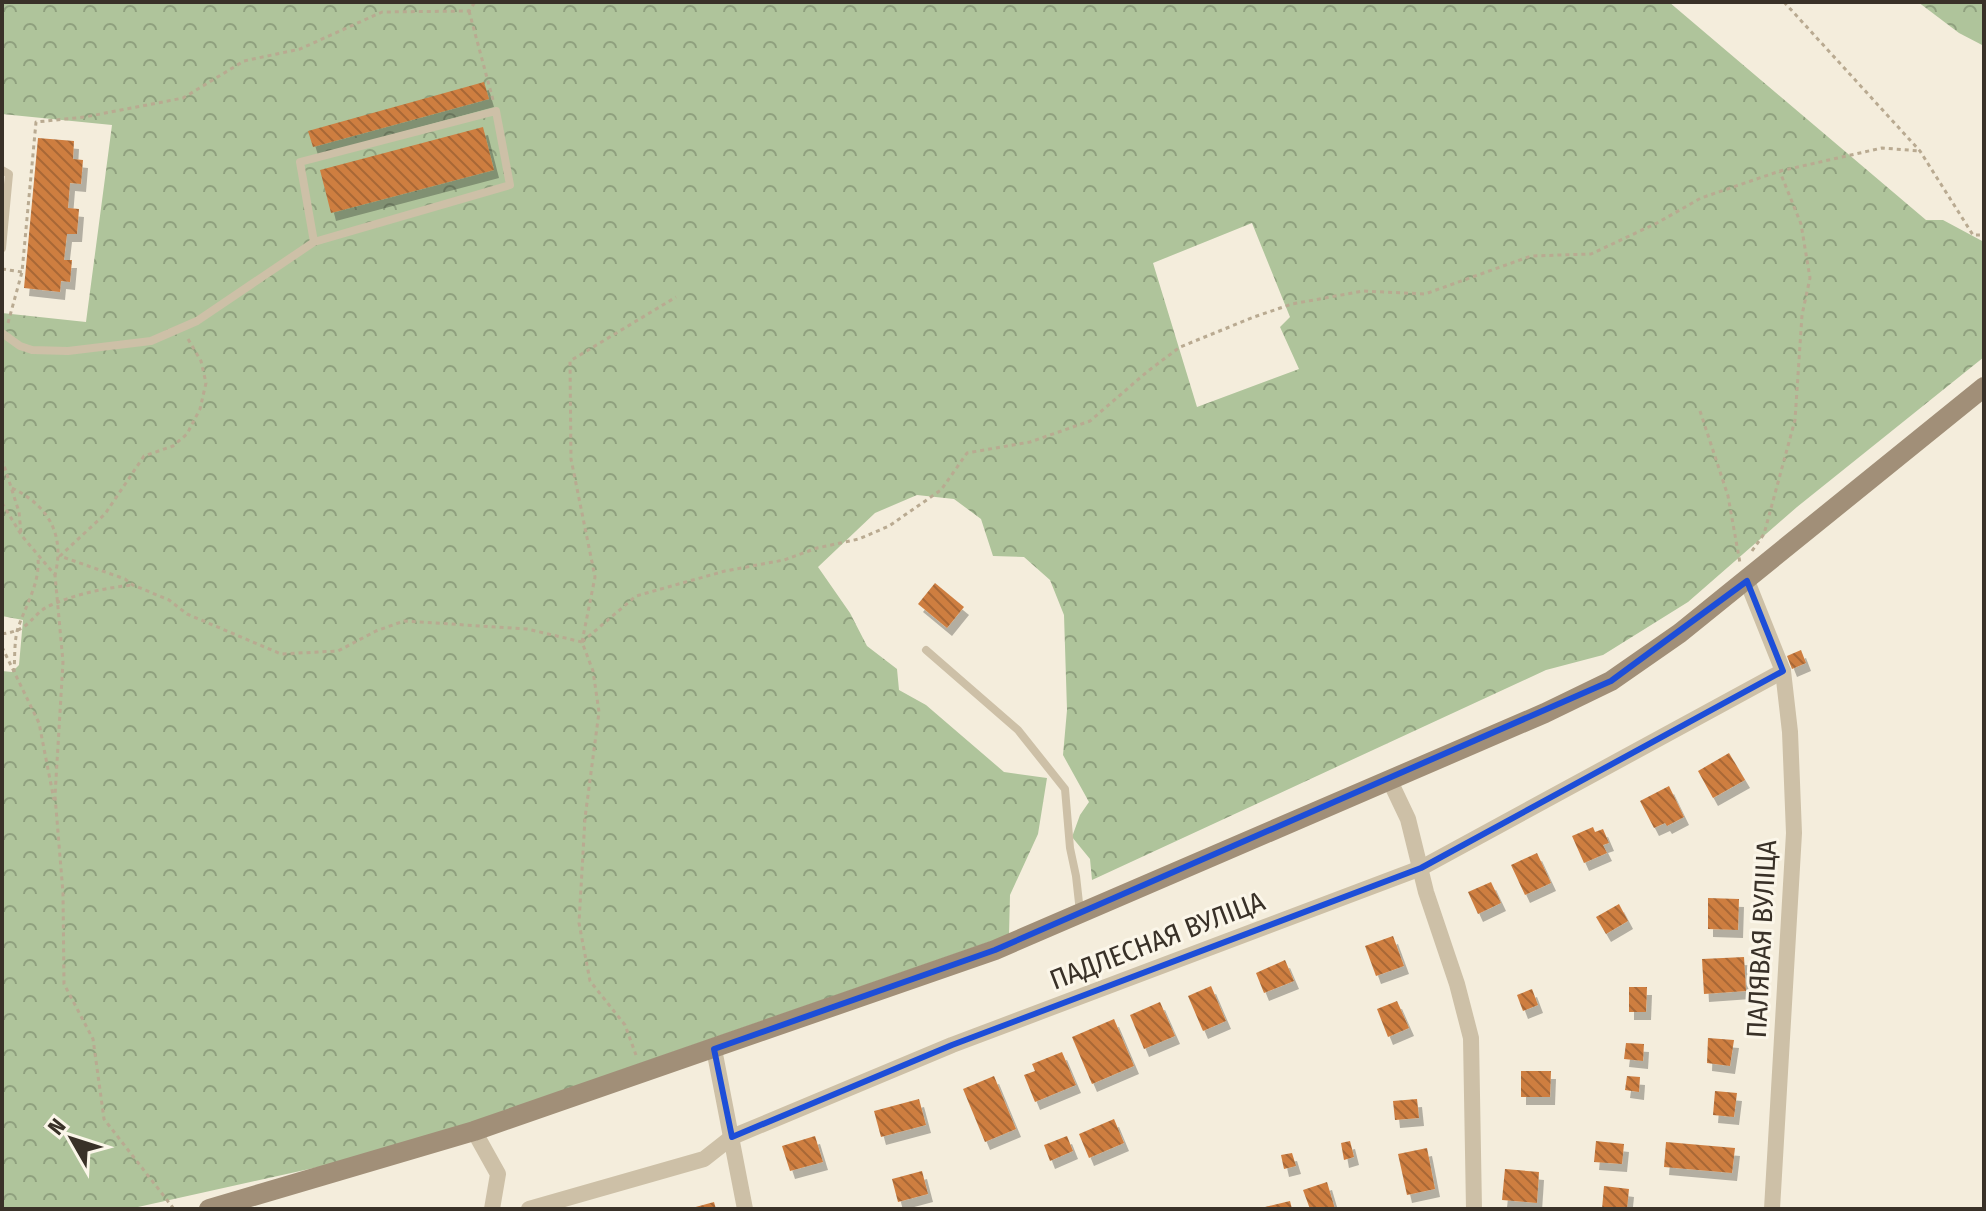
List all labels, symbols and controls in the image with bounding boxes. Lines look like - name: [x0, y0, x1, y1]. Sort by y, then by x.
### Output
- street label: ПАЛЯВАЯ ВУЛІЦА: [1740, 839, 1783, 1039]
- street label: ПАДЛЕСНАЯ ВУЛІЦА: [1045, 884, 1269, 997]
- north arrow: [32, 1099, 112, 1179]
- text: N: [42, 1113, 71, 1140]

